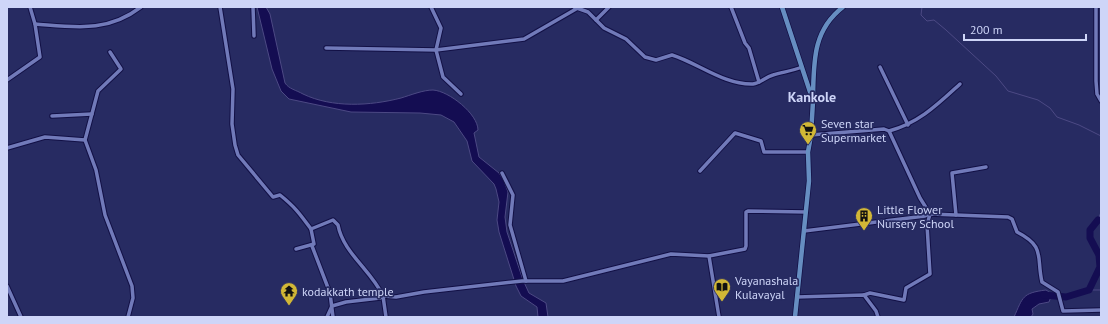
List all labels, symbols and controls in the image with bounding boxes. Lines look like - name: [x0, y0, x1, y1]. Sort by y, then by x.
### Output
- scale bar: [964, 16, 1086, 42]
- text: 200 m: [970, 22, 1003, 37]
- district label: Kankole: [788, 88, 836, 106]
- place label: Seven star Supermarket: [821, 116, 886, 145]
- supermarket icon: Seven star Supermarket: [798, 120, 818, 145]
- place label: Little Flower Nursery School: [877, 202, 954, 231]
- building icon: Little Flower Nursery School: [854, 206, 874, 231]
- place label: Vayanashala Kulavayal: [734, 273, 798, 302]
- library icon: Vayanashala Kulavayal: [712, 277, 732, 302]
- temple icon: kodakkath temple: [279, 281, 299, 306]
- place label: kodakkath temple: [302, 284, 394, 299]

